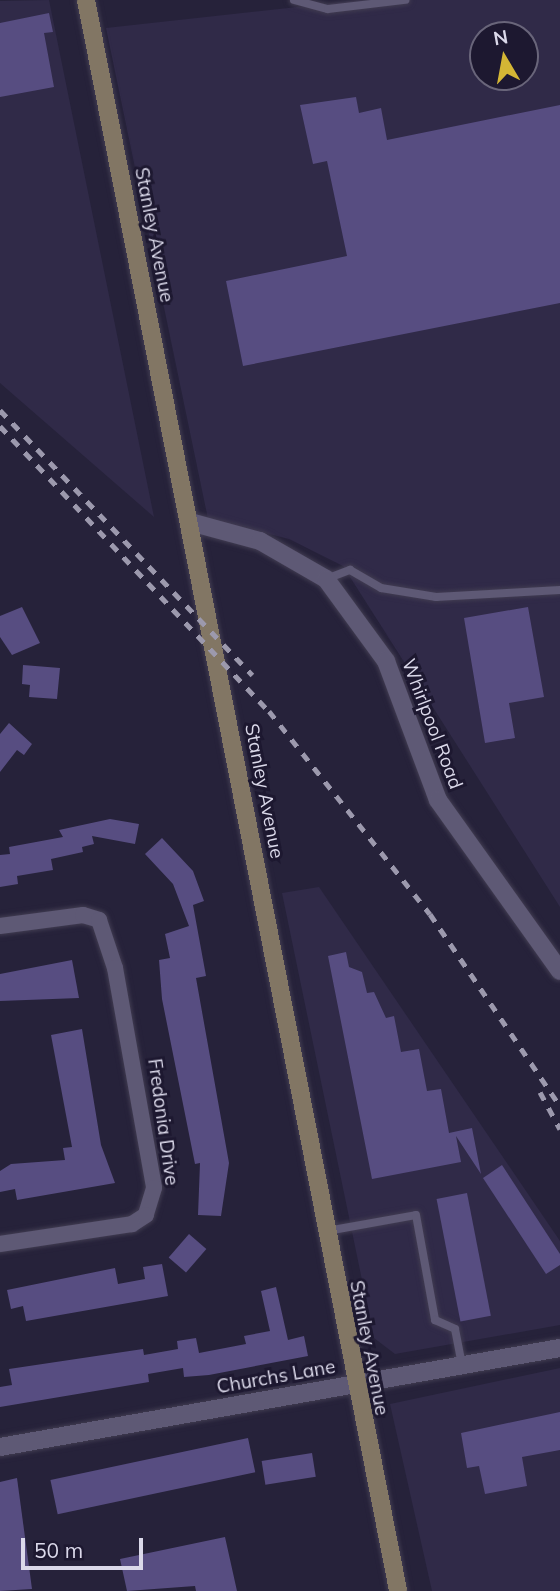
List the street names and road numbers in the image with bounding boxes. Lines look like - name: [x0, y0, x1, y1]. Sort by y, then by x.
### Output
- street label: Stanley Avenue: [130, 166, 178, 304]
- street label: Whirlpool Road: [397, 656, 467, 792]
- street label: Stanley Avenue: [240, 722, 288, 860]
- street label: Fredonia Drive: [143, 1057, 183, 1187]
- street label: Stanley Avenue: [345, 1279, 393, 1417]
- street label: Churchs Lane: [215, 1355, 337, 1399]

